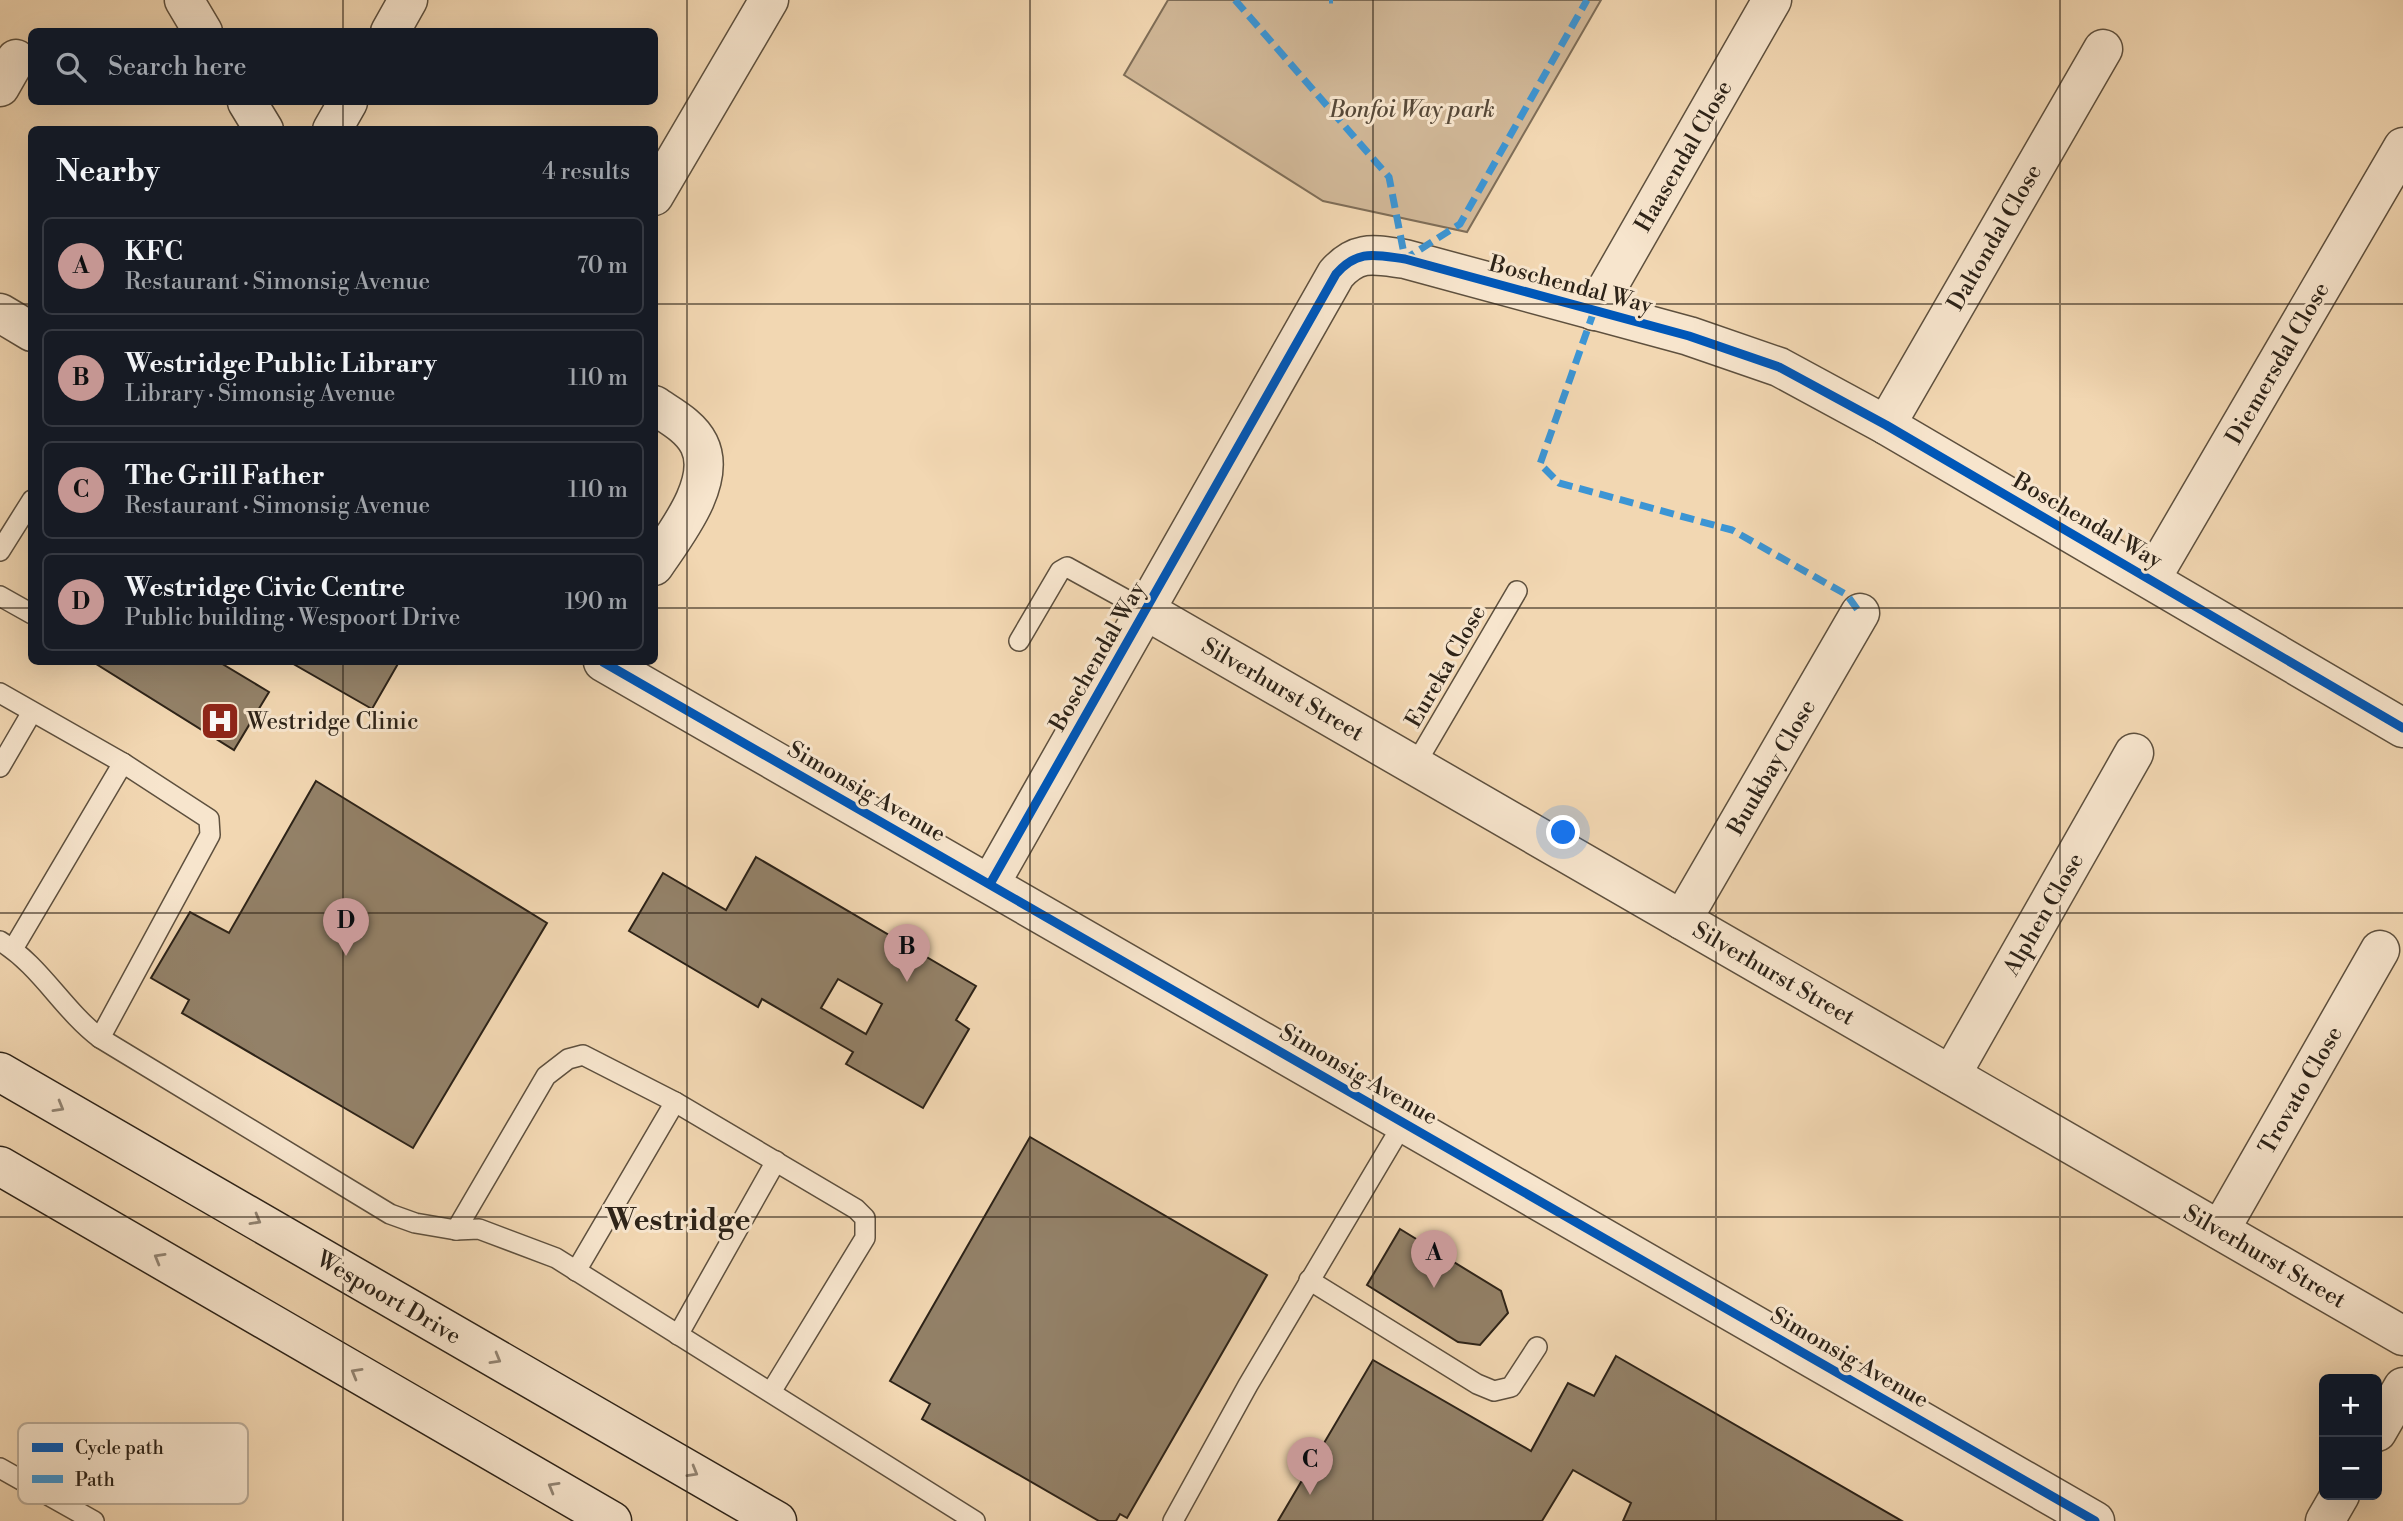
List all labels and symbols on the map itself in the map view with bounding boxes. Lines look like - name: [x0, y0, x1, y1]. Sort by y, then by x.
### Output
- street label: Haasendal Close: [1629, 76, 1739, 237]
- park label: Bonfoi Way park: [1328, 96, 1495, 124]
- street label: Daltondal Close: [1942, 159, 2048, 316]
- street label: Boschendal Way: [1485, 249, 1656, 320]
- street label: Diemersdal Close: [2220, 278, 2336, 449]
- street label: Boschendal Way: [2007, 466, 2168, 575]
- street label: Boschendal Way: [1043, 576, 1152, 737]
- street label: Eureka Close: [1400, 600, 1492, 733]
- street label: Silverhurst Street: [1197, 632, 1368, 748]
- street label: Buukbay Close: [1721, 695, 1822, 841]
- hospital icon: Westridge Clinic: [199, 700, 241, 742]
- place label: Westridge Clinic: [246, 708, 419, 736]
- street label: Simonsig Avenue: [783, 735, 950, 848]
- your location: [1546, 815, 1580, 849]
- street label: Alphen Close: [1997, 848, 2090, 982]
- pin: D: [323, 898, 369, 956]
- street label: Silverhurst Street: [1688, 916, 1859, 1032]
- pin: B: [884, 924, 930, 982]
- street label: Simonsig Avenue: [1275, 1018, 1442, 1131]
- street label: Trovato Close: [2253, 1022, 2349, 1159]
- one-way arrow: [52, 1098, 65, 1111]
- street label: Silverhurst Street: [2179, 1199, 2350, 1315]
- district label: Westridge: [604, 1202, 751, 1240]
- one-way arrow: [249, 1212, 262, 1225]
- pin: A: [1411, 1230, 1457, 1288]
- street label: Wespoort Drive: [310, 1245, 466, 1351]
- one-way arrow: [154, 1253, 167, 1266]
- street label: Simonsig Avenue: [1766, 1301, 1933, 1414]
- one-way arrow: [488, 1350, 501, 1363]
- one-way arrow: [351, 1368, 364, 1381]
- legend: [18, 1423, 248, 1504]
- text: Cycle path: [75, 1436, 164, 1460]
- pin: C: [1287, 1437, 1333, 1495]
- one-way arrow: [685, 1464, 698, 1477]
- text: Path: [75, 1468, 115, 1492]
- one-way arrow: [547, 1482, 560, 1495]

